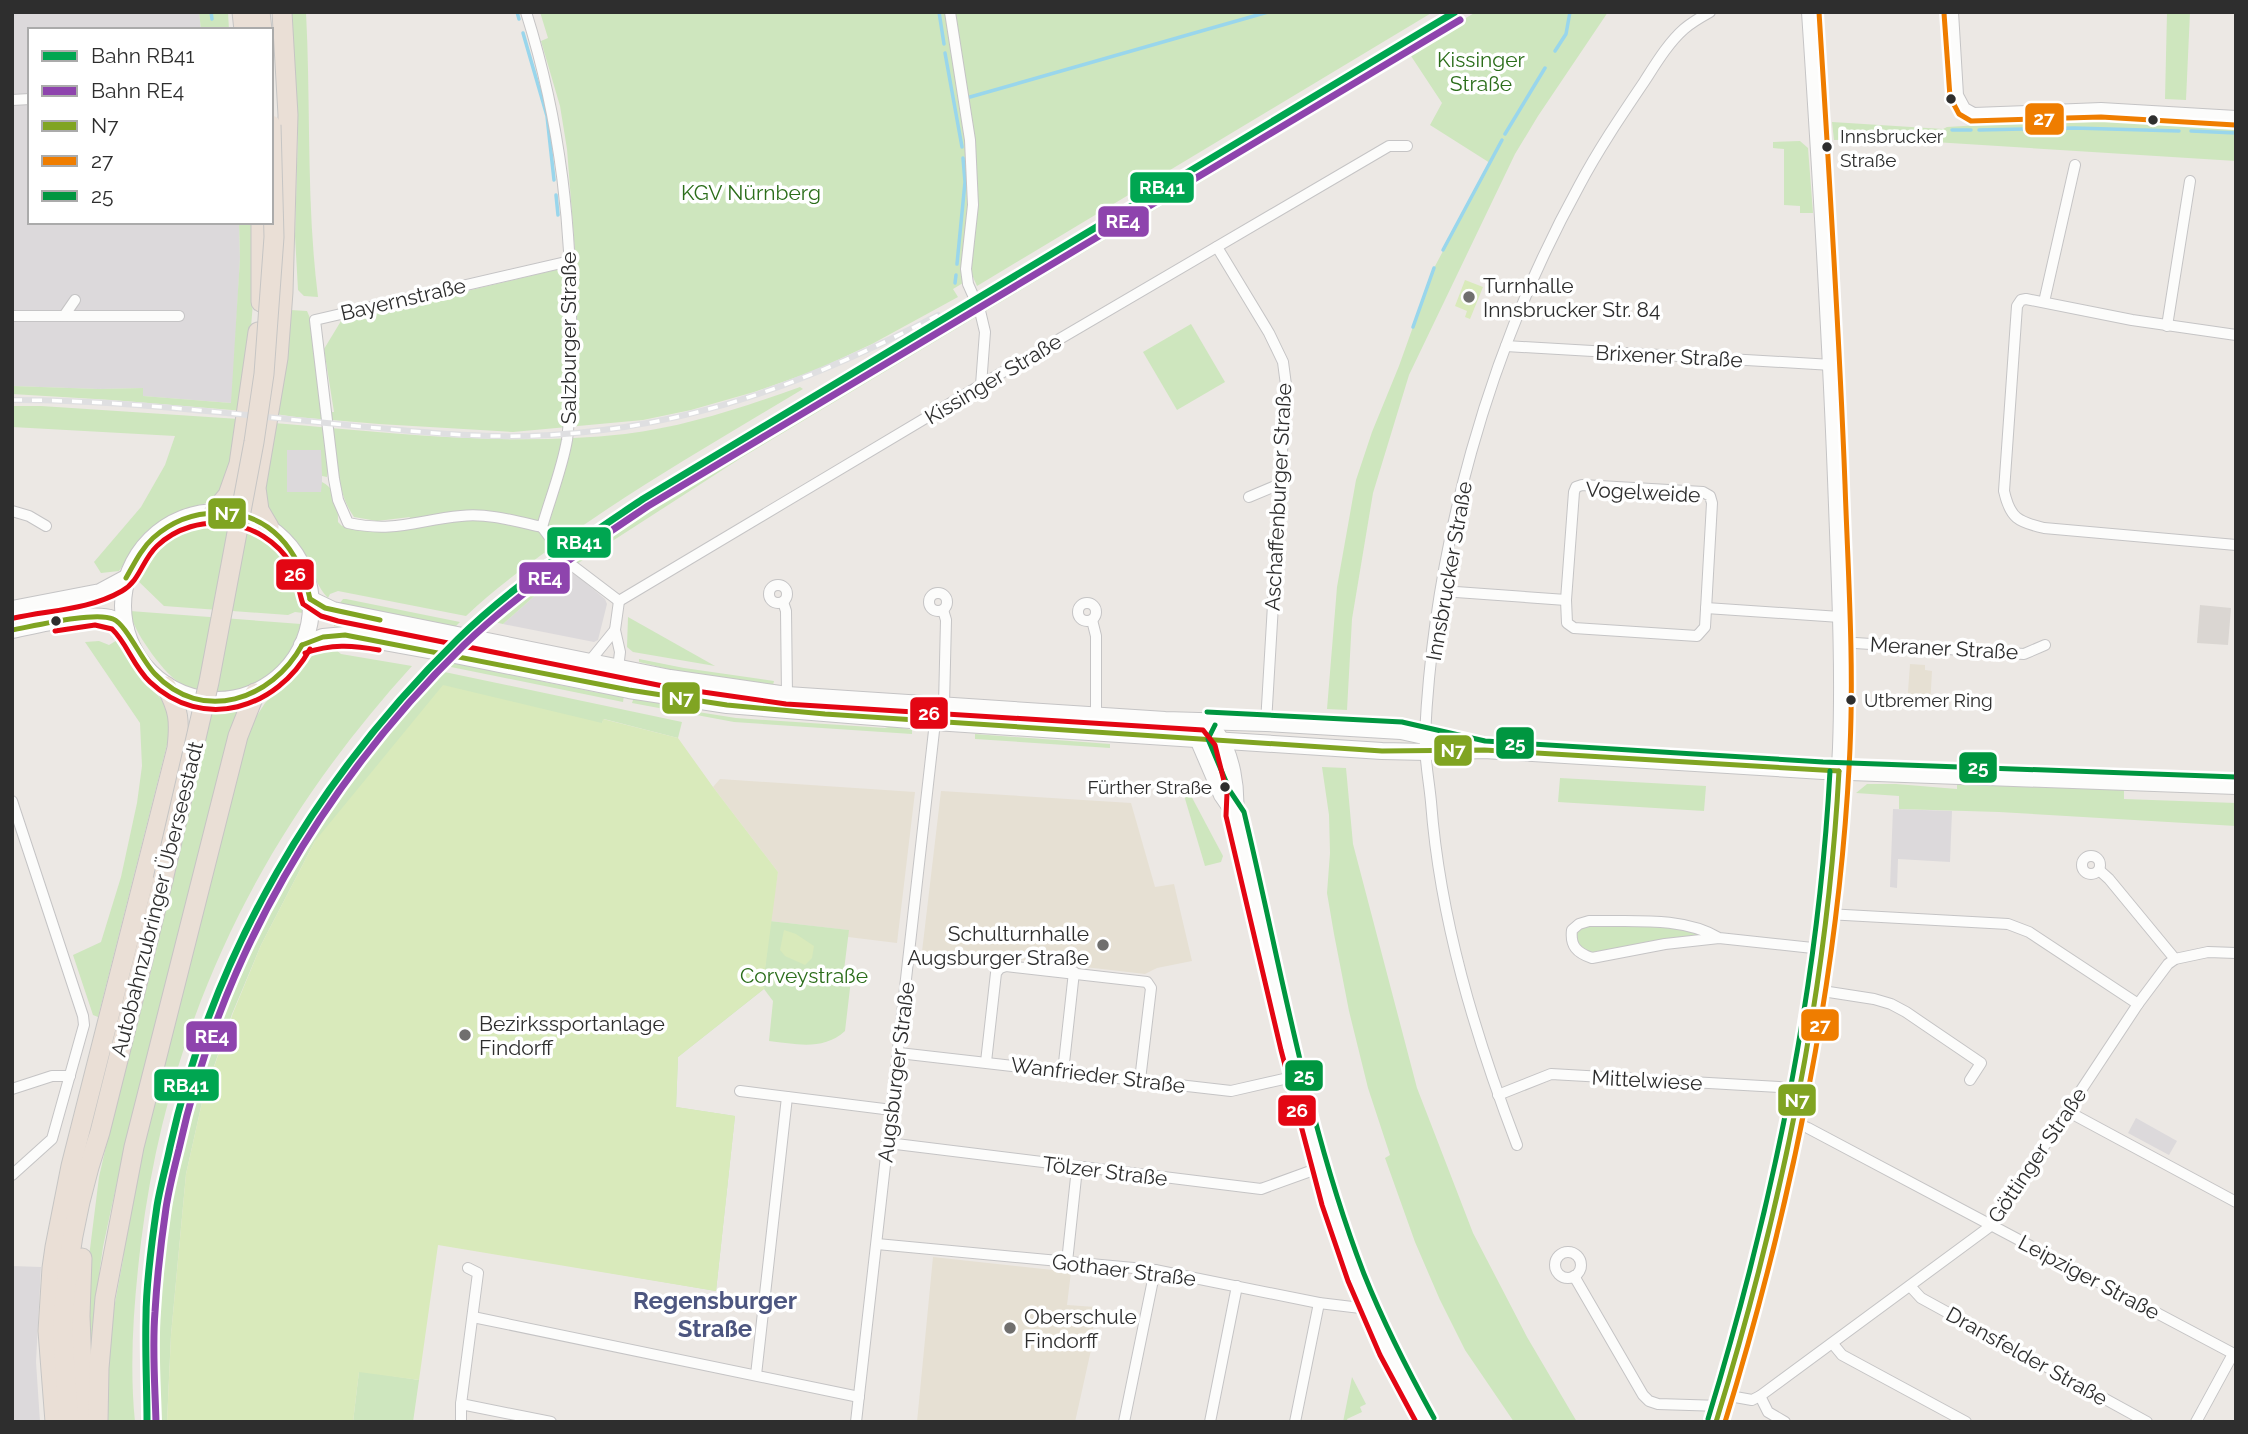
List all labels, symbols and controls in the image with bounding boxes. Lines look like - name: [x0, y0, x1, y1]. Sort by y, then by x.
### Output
- legend: [28, 28, 273, 224]
- text: Bahn RB41: [91, 43, 194, 68]
- park label: Kissinger Straße: [1437, 47, 1526, 96]
- text: Bahn RE4: [91, 78, 184, 103]
- unlabelled marker: [1944, 92, 1958, 106]
- line badge: 27: [2024, 102, 2065, 136]
- text: 27: [2033, 107, 2055, 129]
- text: N7: [91, 113, 119, 138]
- unlabelled marker: [2146, 113, 2160, 127]
- place label: Innsbrucker Straße: [1840, 125, 1944, 171]
- marker: Innsbrucker Straße: [1820, 140, 1834, 154]
- text: 27: [91, 148, 114, 173]
- line badge: RB41: [1129, 171, 1195, 204]
- text: RB41: [1139, 176, 1185, 198]
- park label: KGV Nürnberg: [681, 180, 821, 205]
- text: 25: [91, 183, 113, 208]
- line badge: RE4: [1097, 205, 1150, 238]
- text: RE4: [1106, 210, 1141, 232]
- street label: Salzburger Straße: [556, 252, 581, 424]
- street label: Bayernstraße: [338, 272, 468, 326]
- place label: Turnhalle Innsbrucker Str. 84: [1483, 273, 1660, 322]
- marker: Turnhalle Innsbrucker Str. 84: [1461, 289, 1477, 305]
- street label: Kissinger Straße: [920, 328, 1066, 430]
- street label: Brixener Straße: [1595, 340, 1743, 372]
- street label: Aschaffenburger Straße: [1260, 382, 1296, 612]
- street label: Vogelweide: [1585, 477, 1701, 507]
- street label: Innsbrucker Straße: [1421, 479, 1477, 663]
- line badge: N7: [207, 497, 247, 530]
- text: N7: [214, 502, 240, 524]
- line badge: RB41: [546, 526, 612, 559]
- text: RB41: [556, 531, 602, 553]
- line badge: 26: [275, 558, 315, 591]
- line badge: RE4: [518, 561, 571, 595]
- text: 26: [284, 563, 306, 585]
- text: RE4: [528, 567, 563, 589]
- unlabelled marker: [49, 614, 63, 628]
- street label: Meraner Straße: [1869, 632, 2019, 664]
- line badge: N7: [661, 681, 701, 715]
- text: N7: [668, 687, 694, 709]
- place label: Utbremer Ring: [1864, 689, 1993, 711]
- marker: Utbremer Ring: [1844, 693, 1858, 707]
- line badge: 26: [909, 696, 949, 730]
- text: 26: [918, 702, 940, 724]
- line badge: 25: [1495, 726, 1535, 760]
- text: 25: [1504, 732, 1526, 754]
- line badge: N7: [1433, 734, 1473, 767]
- street label: Autobahnzubringer Überseestadt: [106, 739, 208, 1059]
- text: N7: [1440, 739, 1466, 761]
- line badge: 25: [1958, 751, 1998, 784]
- text: 25: [1967, 756, 1989, 778]
- place label: Fürther Straße: [1087, 776, 1212, 798]
- marker: Fürther Straße: [1218, 780, 1232, 794]
- place label: Schulturnhalle Augsburger Straße: [907, 921, 1089, 970]
- marker: Schulturnhalle Augsburger Straße: [1095, 937, 1111, 953]
- park label: Corveystraße: [740, 963, 868, 988]
- street label: Augsburger Straße: [873, 980, 919, 1164]
- line badge: 27: [1800, 1008, 1840, 1042]
- place label: Bezirkssportanlage Findorff: [479, 1011, 665, 1060]
- text: 27: [1809, 1014, 1831, 1036]
- line badge: RE4: [185, 1020, 238, 1053]
- text: RE4: [195, 1025, 230, 1047]
- marker: Bezirkssportanlage Findorff: [457, 1027, 473, 1043]
- street label: Wanfrieder Straße: [1009, 1052, 1187, 1098]
- line badge: 25: [1284, 1059, 1324, 1092]
- text: 25: [1293, 1064, 1315, 1086]
- street label: Mittelwiese: [1591, 1065, 1703, 1095]
- line badge: RB41: [153, 1068, 220, 1102]
- text: RB41: [163, 1074, 209, 1096]
- street label: Göttinger Straße: [1982, 1082, 2092, 1228]
- line badge: N7: [1777, 1083, 1817, 1117]
- text: N7: [1784, 1089, 1810, 1111]
- line badge: 26: [1277, 1094, 1317, 1127]
- text: 26: [1286, 1099, 1308, 1121]
- street label: Tölzer Straße: [1041, 1151, 1169, 1191]
- street label: Leipziger Straße: [2014, 1229, 2164, 1325]
- street label: Gothaer Straße: [1051, 1249, 1197, 1291]
- district label: Regensburger Straße: [633, 1286, 797, 1343]
- street label: Dransfelder Straße: [1942, 1301, 2112, 1411]
- place label: Oberschule Findorff: [1024, 1304, 1137, 1353]
- marker: Oberschule Findorff: [1002, 1320, 1018, 1336]

